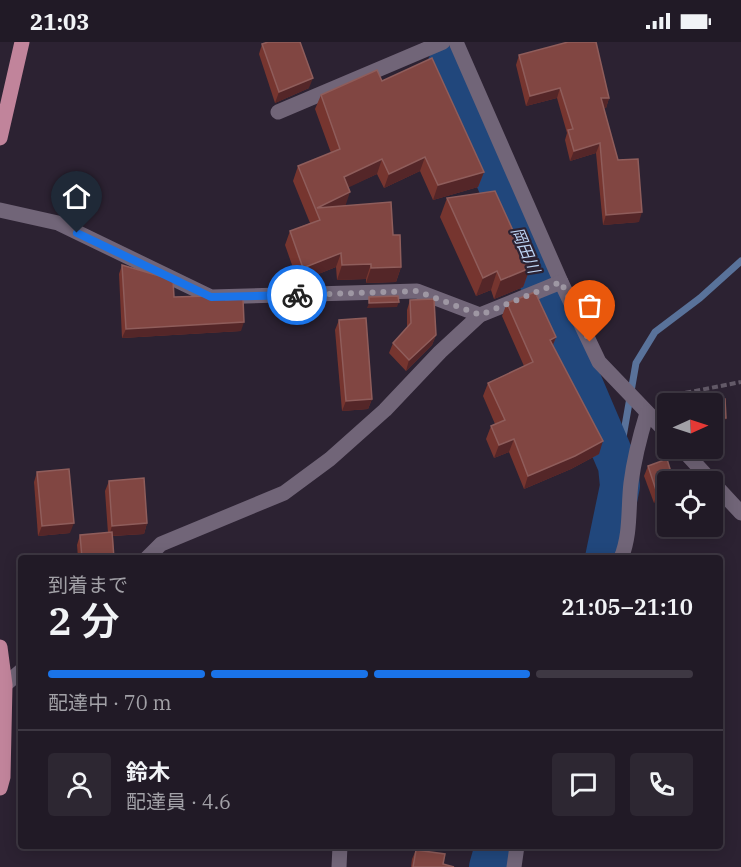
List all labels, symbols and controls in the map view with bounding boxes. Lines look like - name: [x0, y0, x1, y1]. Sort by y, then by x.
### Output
- text: 21:03: [30, 7, 89, 36]
- pin: [51, 171, 102, 233]
- icon: home: [60, 180, 93, 213]
- water label: 岡田川: [507, 224, 545, 278]
- courier: [267, 265, 327, 325]
- icon: bike: [281, 279, 314, 312]
- pin: [564, 280, 615, 342]
- icon: bag: [573, 289, 606, 322]
- north arrow: [657, 393, 723, 459]
- map controls: [657, 393, 723, 537]
- button: locate: [657, 471, 723, 537]
- text: 到着まで: [48, 571, 128, 598]
- text: 21:05–21:10: [561, 592, 693, 621]
- text: 2 分: [48, 595, 119, 646]
- text: 配達中 · 70 m: [48, 689, 171, 716]
- button: person: [48, 753, 111, 816]
- button: chat: [552, 753, 615, 816]
- button: phone: [630, 753, 693, 816]
- text: 鈴木: [126, 757, 170, 786]
- text: 配達員 · 4.6: [126, 788, 231, 815]

